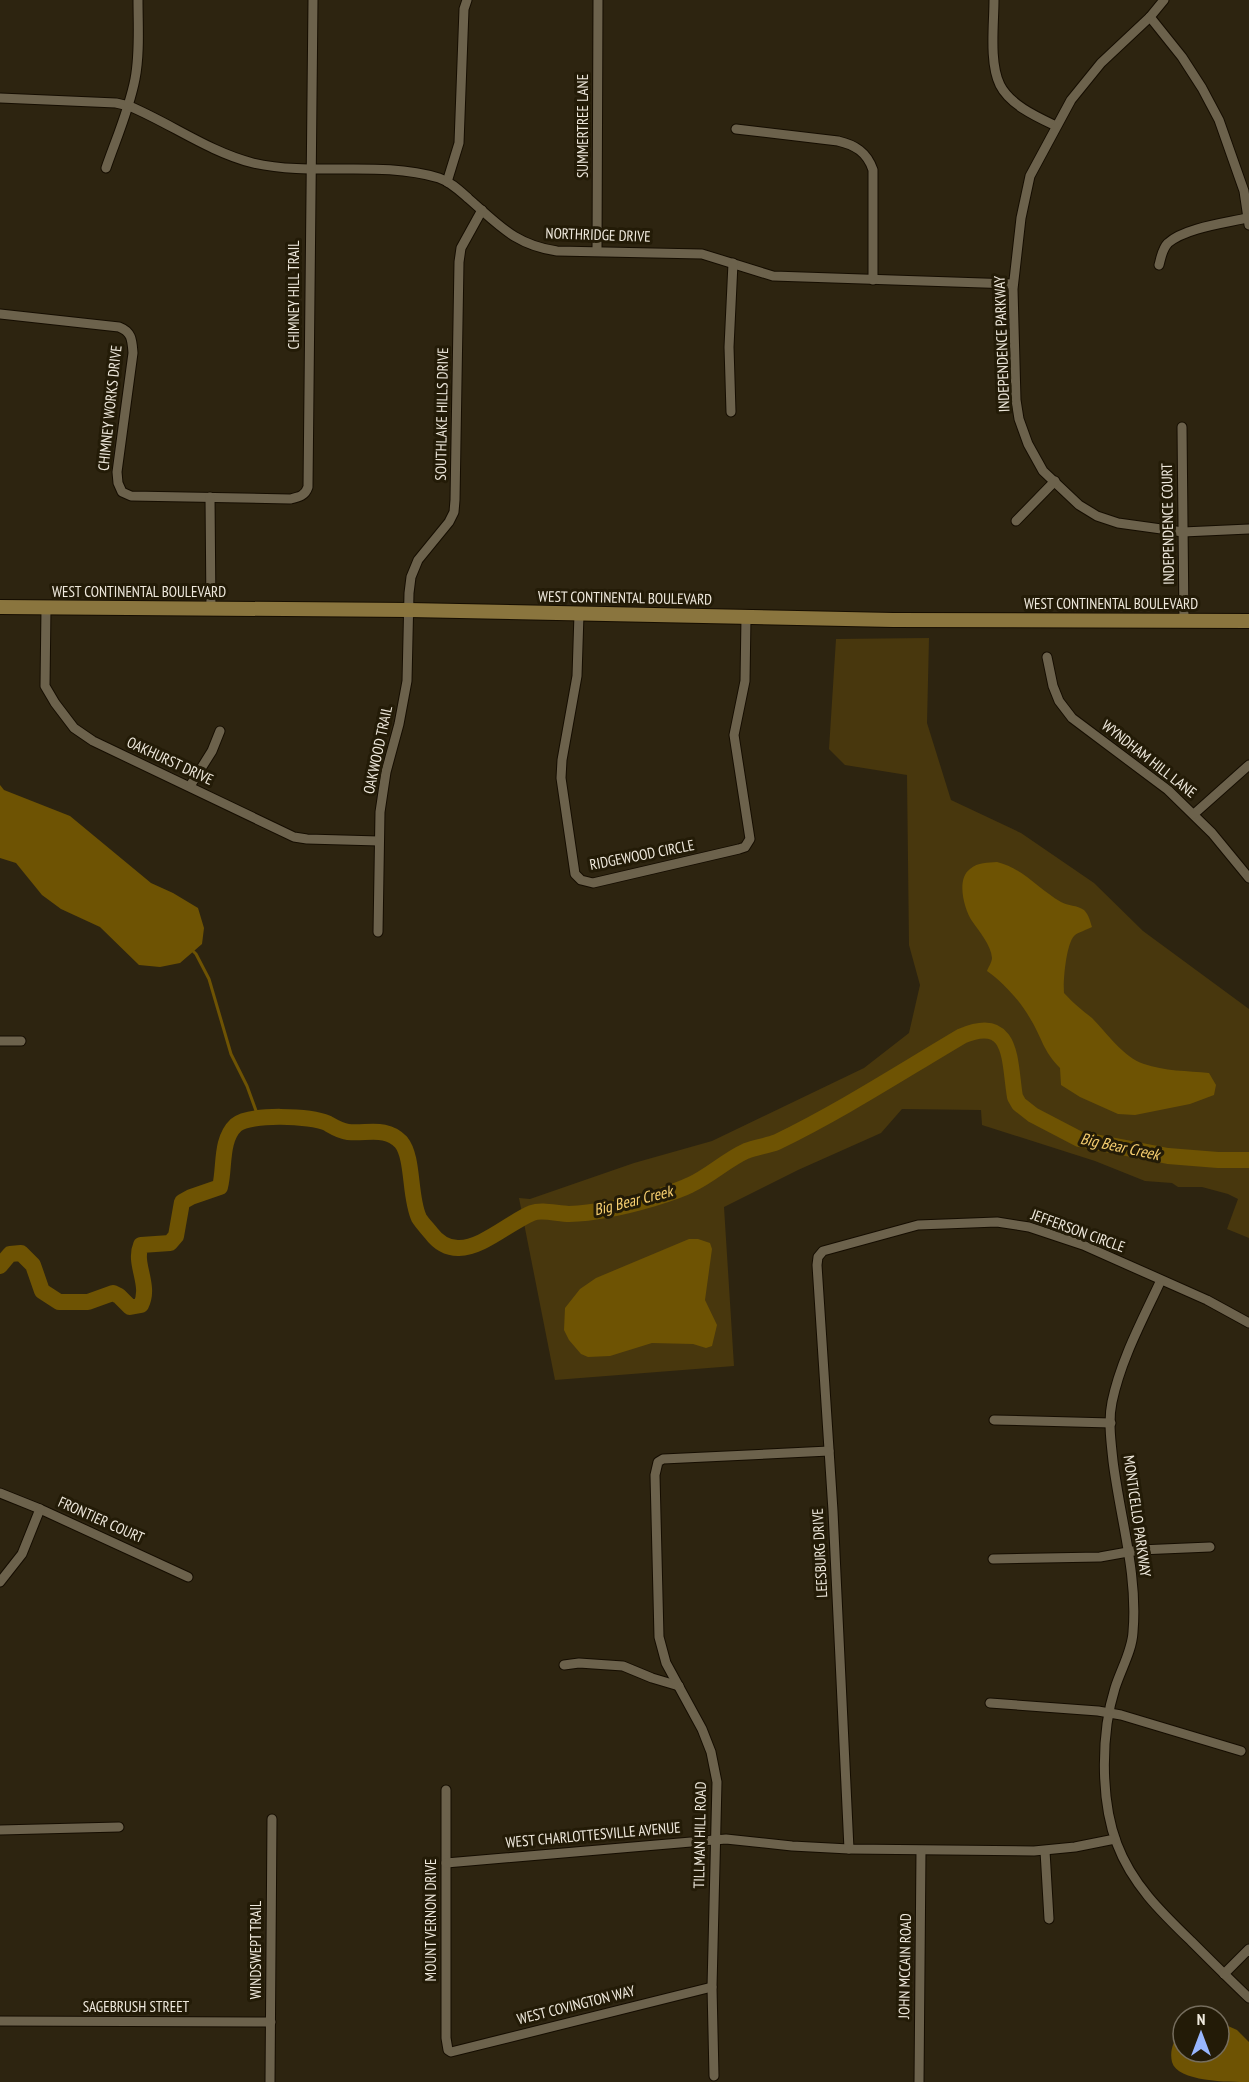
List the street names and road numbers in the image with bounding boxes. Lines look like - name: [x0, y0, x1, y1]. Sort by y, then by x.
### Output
- street label: SUMMERTREE LANE: [573, 74, 592, 178]
- street label: NORTHRIDGE DRIVE: [545, 223, 651, 246]
- street label: CHIMNEY HILL TRAIL: [284, 240, 303, 349]
- street label: INDEPENDENCE PARKWAY: [990, 275, 1013, 412]
- street label: CHIMNEY WORKS DRIVE: [93, 344, 126, 472]
- street label: SOUTHLAKE HILLS DRIVE: [431, 347, 452, 481]
- street label: INDEPENDENCE COURT: [1157, 463, 1178, 585]
- street label: WEST CONTINENTAL BOULEVARD: [52, 582, 226, 601]
- street label: WEST CONTINENTAL BOULEVARD: [538, 586, 712, 609]
- street label: WEST CONTINENTAL BOULEVARD: [1024, 594, 1198, 613]
- street label: OAKWOOD TRAIL: [359, 703, 396, 796]
- street label: WYNDHAM HILL LANE: [1098, 716, 1201, 802]
- street label: OAKHURST DRIVE: [124, 732, 216, 789]
- street label: RIDGEWOOD CIRCLE: [588, 835, 696, 874]
- street label: JEFFERSON CIRCLE: [1028, 1204, 1128, 1256]
- street label: MONTICELLO PARKWAY: [1120, 1454, 1155, 1578]
- street label: FRONTIER COURT: [55, 1492, 147, 1547]
- street label: LEESBURG DRIVE: [808, 1508, 831, 1598]
- street label: TILLMAN HILL ROAD: [689, 1781, 710, 1889]
- street label: WEST CHARLOTTESVILLE AVENUE: [505, 1817, 681, 1852]
- street label: MOUNT VERNON DRIVE: [421, 1859, 440, 1981]
- street label: WINDSWEPT TRAIL: [246, 1900, 265, 1999]
- street label: JOHN MCCAIN ROAD: [894, 1913, 915, 2020]
- street label: WEST COVINGTON WAY: [515, 1981, 637, 2028]
- street label: SAGEBRUSH STREET: [83, 1997, 190, 2016]

